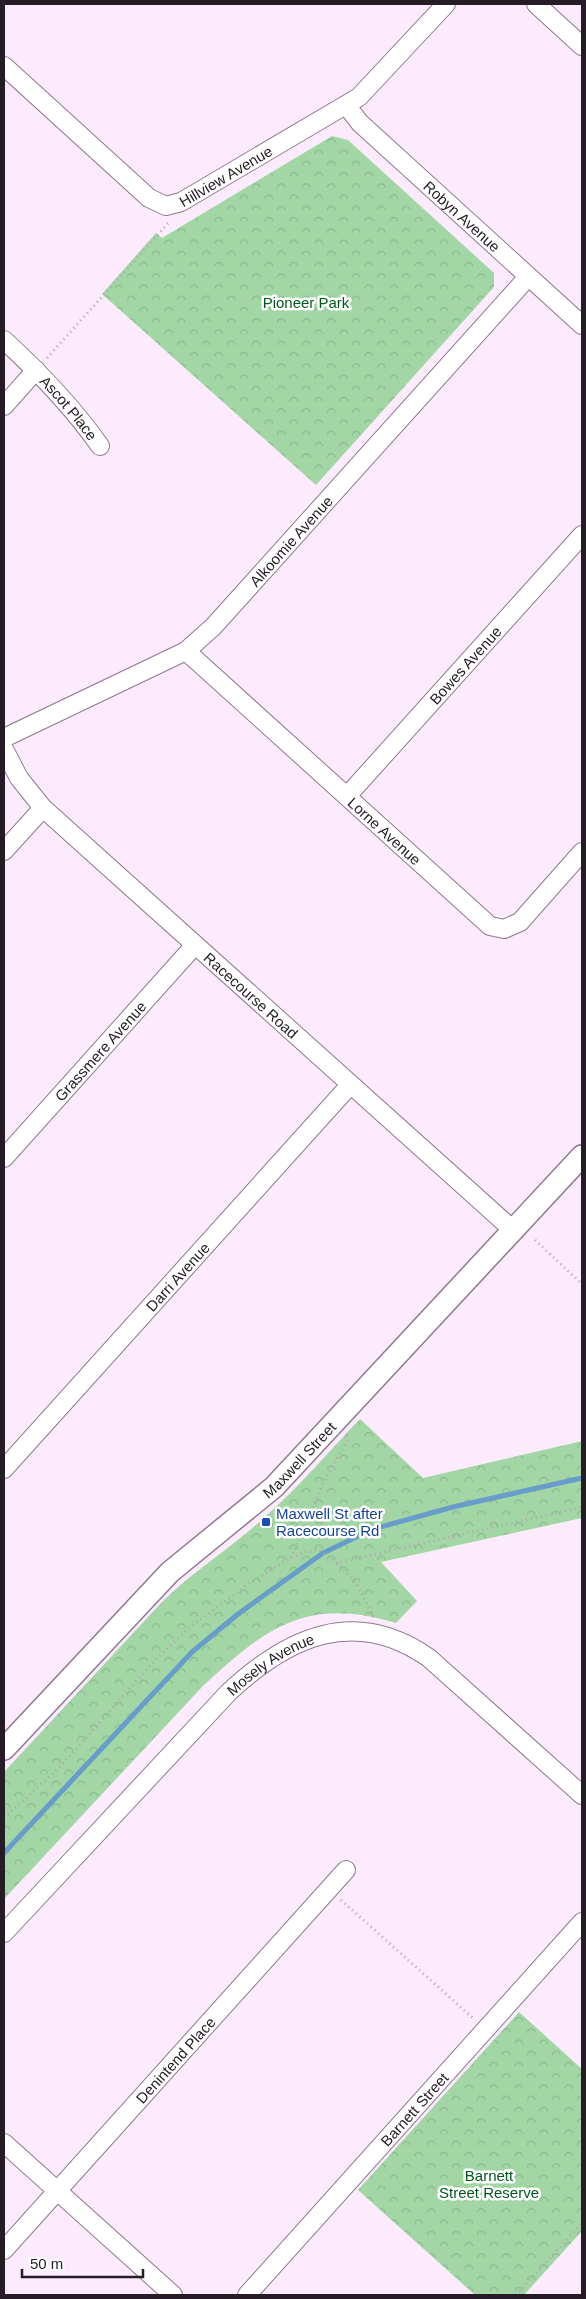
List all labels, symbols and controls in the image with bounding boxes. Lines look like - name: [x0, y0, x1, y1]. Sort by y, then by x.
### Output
- street label: Hillview Avenue: [176, 142, 275, 210]
- street label: Robyn Avenue: [421, 177, 504, 255]
- park label: Pioneer Park: [263, 294, 350, 311]
- street label: Ascot Place: [37, 372, 101, 443]
- street label: Alkoomie Avenue: [246, 492, 336, 589]
- street label: Bowes Avenue: [426, 622, 505, 707]
- street label: Lorne Avenue: [345, 794, 425, 868]
- street label: Racecourse Road: [201, 949, 302, 1041]
- street label: Grassmere Avenue: [51, 997, 149, 1104]
- street label: Darri Avenue: [142, 1239, 213, 1314]
- street label: Maxwell Street: [259, 1417, 340, 1501]
- place label: Maxwell St after Racecourse Rd: [276, 1505, 383, 1539]
- marker: Maxwell St after Racecourse Rd: [260, 1516, 272, 1528]
- street label: Mosely Avenue: [223, 1630, 316, 1699]
- street label: Denintend Place: [132, 2013, 218, 2106]
- street label: Barnett Street: [377, 2068, 452, 2149]
- park label: Barnett Street Reserve: [439, 2167, 539, 2201]
- scale bar: [22, 2246, 144, 2278]
- text: 50 m: [30, 2255, 63, 2272]

